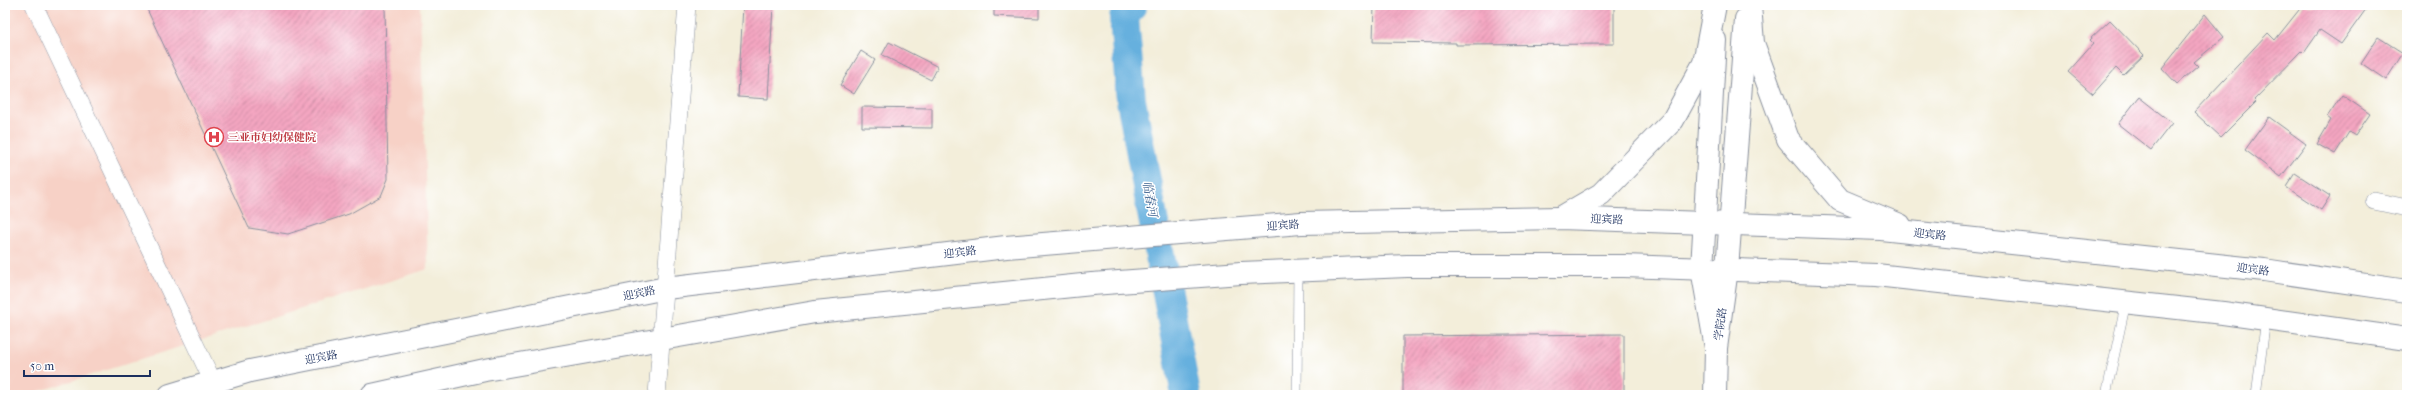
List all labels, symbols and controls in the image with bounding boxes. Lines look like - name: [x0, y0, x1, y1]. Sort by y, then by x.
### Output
- hospital icon: 三亚市妇幼保健院: [203, 126, 225, 148]
- place label: 三亚市妇幼保健院: [228, 131, 317, 144]
- water label: 临春河: [1140, 180, 1160, 220]
- street label: 迎宾路: [1590, 212, 1624, 227]
- street label: 迎宾路: [1266, 218, 1300, 233]
- street label: 迎宾路: [1913, 226, 1947, 243]
- street label: 迎宾路: [943, 244, 977, 261]
- street label: 迎宾路: [2236, 261, 2270, 278]
- street label: 迎宾路: [622, 284, 657, 303]
- street label: 学院路: [1712, 307, 1729, 341]
- street label: 迎宾路: [304, 348, 339, 367]
- scale bar: [24, 352, 150, 378]
- text: 50 m: [30, 359, 54, 373]

